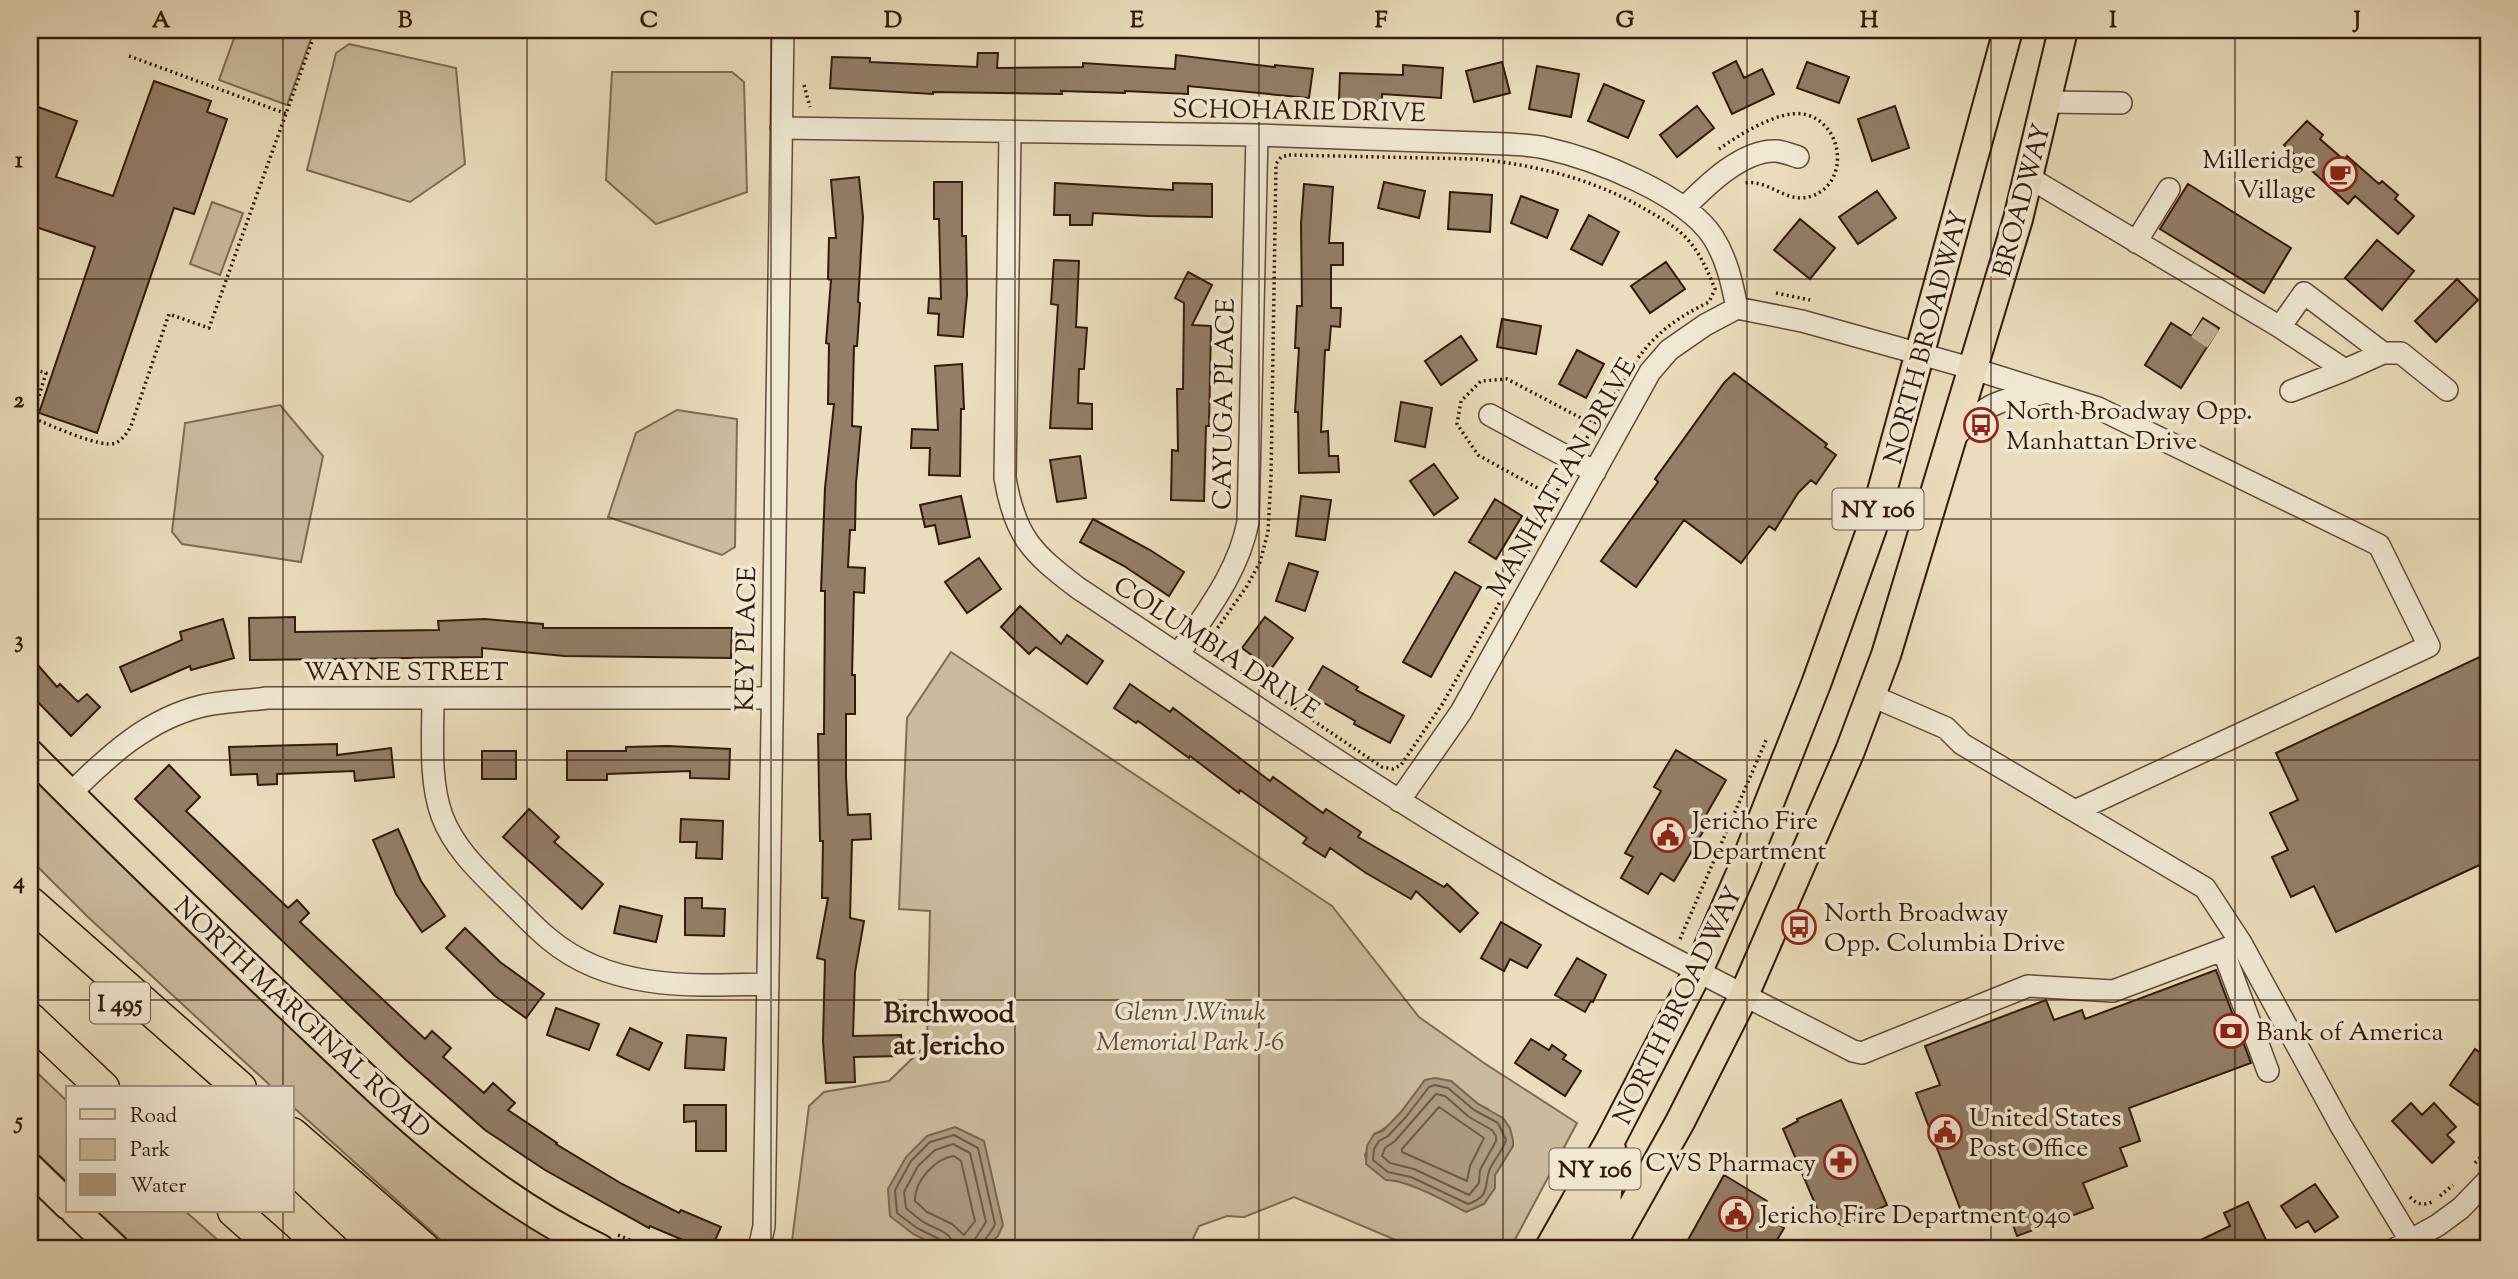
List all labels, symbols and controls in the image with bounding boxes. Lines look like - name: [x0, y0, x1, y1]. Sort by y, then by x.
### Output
- text: A: [152, 5, 171, 38]
- text: B: [398, 5, 413, 38]
- text: C: [640, 5, 658, 38]
- text: D: [884, 5, 902, 38]
- text: E: [1130, 5, 1144, 38]
- text: F: [1375, 5, 1388, 38]
- text: G: [1616, 5, 1635, 38]
- text: H: [1860, 5, 1879, 38]
- text: I: [2109, 5, 2117, 38]
- text: J: [2352, 5, 2361, 38]
- street label: SCHOHARIE DRIVE: [1172, 92, 1426, 133]
- street label: BROADWAY: [1985, 120, 2062, 281]
- place label: Milleridge Village: [2202, 143, 2316, 210]
- text: 1: [15, 145, 23, 178]
- cafe icon: Milleridge Village: [2321, 155, 2359, 193]
- street label: NORTH BROADWAY: [1876, 207, 1979, 469]
- street label: CAYUGA PLACE: [1205, 298, 1246, 510]
- street label: MANHATTAN DRIVE: [1479, 351, 1647, 605]
- text: 2: [14, 385, 25, 418]
- place label: North Broadway Opp. Manhattan Drive: [2006, 394, 2253, 461]
- bus stop icon: North Broadway Opp. Manhattan Drive: [1962, 406, 2000, 444]
- road number: NY 106: [1832, 488, 1924, 530]
- street label: KEY PLACE: [728, 566, 767, 712]
- street label: COLUMBIA DRIVE: [1105, 568, 1326, 730]
- text: 3: [14, 625, 24, 658]
- street label: WAYNE STREET: [303, 655, 509, 692]
- place label: Jericho Fire Department: [1690, 804, 1827, 871]
- public building icon: Jericho Fire Department: [1649, 816, 1687, 854]
- text: 4: [12, 866, 25, 899]
- street label: NORTH BROADWAY: [1605, 881, 1753, 1132]
- street label: NORTH MARGINAL ROAD: [164, 889, 438, 1148]
- place label: North Broadway Opp. Columbia Drive: [1824, 896, 2065, 963]
- bus stop icon: North Broadway Opp. Columbia Drive: [1780, 908, 1818, 946]
- road number: I 495: [90, 982, 150, 1023]
- district label: Birchwood at Jericho: [883, 995, 1015, 1067]
- park label: Glenn J.Winuk Memorial Park J-6: [1096, 995, 1284, 1062]
- bank icon: Bank of America: [2212, 1012, 2250, 1050]
- place label: Bank of America: [2256, 1015, 2443, 1052]
- legend: [66, 1086, 294, 1212]
- place label: United States Post Office: [1969, 1101, 2121, 1168]
- text: Road: [130, 1102, 177, 1132]
- text: 5: [13, 1106, 23, 1139]
- public building icon: United States Post Office: [1926, 1113, 1964, 1151]
- text: Park: [130, 1136, 171, 1166]
- pharmacy icon: CVS Pharmacy: [1822, 1143, 1860, 1181]
- place label: CVS Pharmacy: [1645, 1146, 1816, 1183]
- road number: NY 106: [1550, 1148, 1640, 1190]
- text: Water: [130, 1172, 187, 1202]
- public building icon: Jericho Fire Department 940: [1717, 1195, 1755, 1233]
- place label: Jericho Fire Department 940: [1758, 1198, 2071, 1235]

